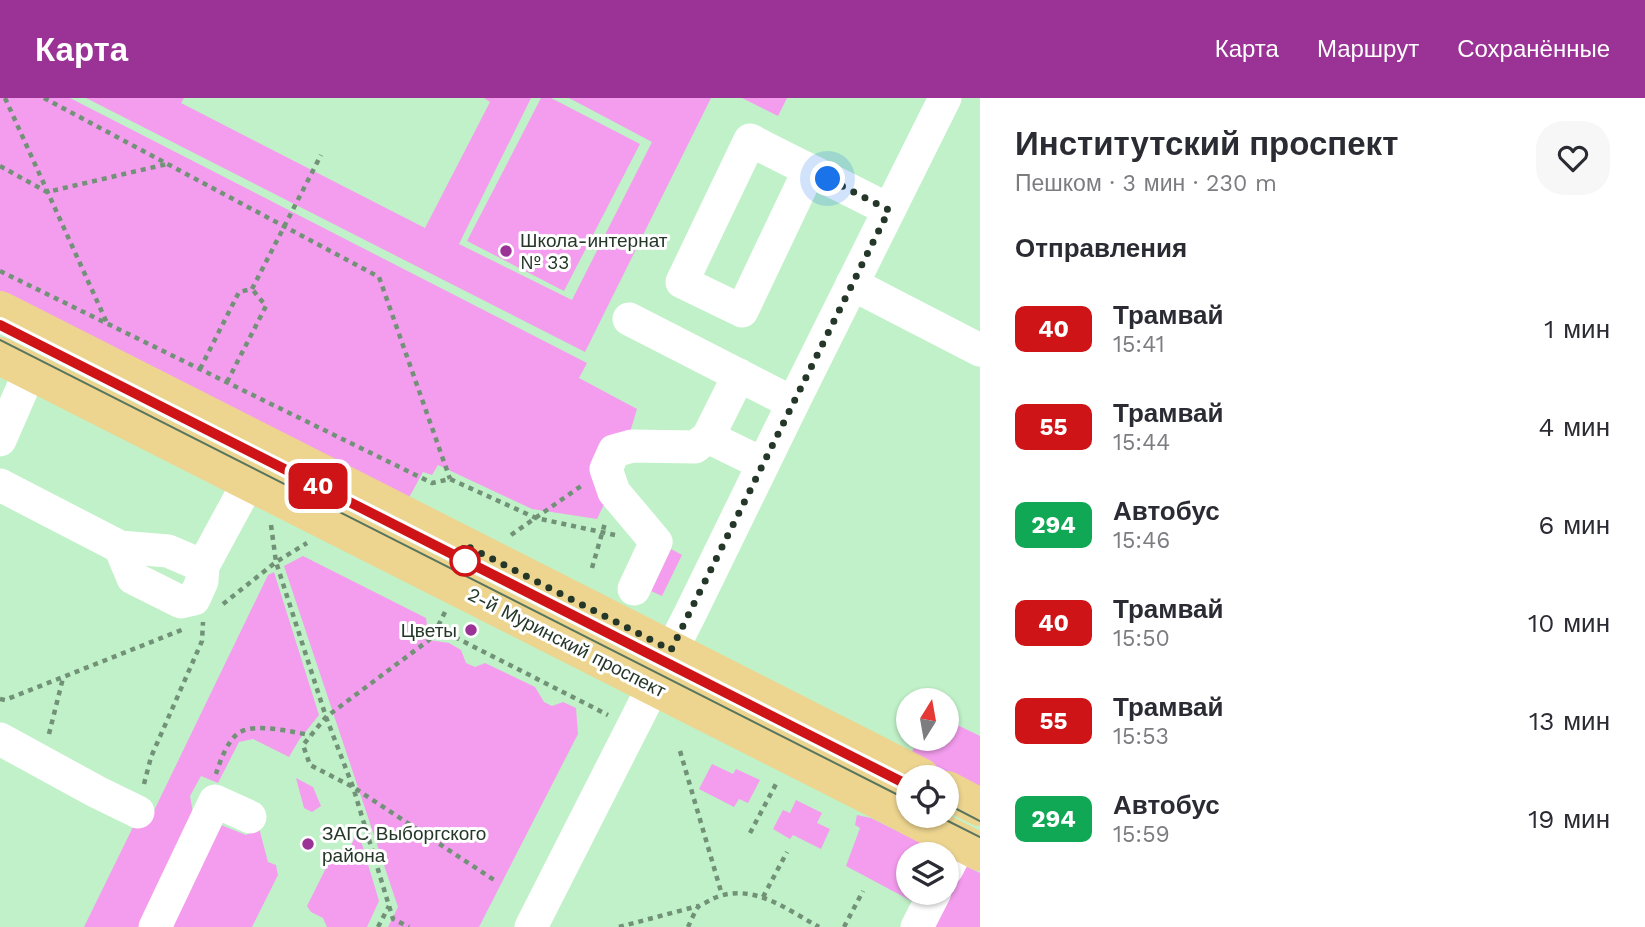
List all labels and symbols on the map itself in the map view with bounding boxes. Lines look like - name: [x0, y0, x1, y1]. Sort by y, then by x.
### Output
- your location: [810, 161, 845, 196]
- place label: Школа-интернат № 33: [520, 229, 668, 274]
- marker: Школа-интернат № 33: [498, 243, 514, 259]
- line badge: 40: [286, 463, 350, 509]
- unlabelled marker: [450, 546, 480, 576]
- street label: 2-й Муринский проспект: [464, 582, 670, 703]
- place label: Цветы: [401, 619, 457, 642]
- marker: Цветы: [463, 622, 479, 638]
- north arrow: [896, 688, 959, 751]
- place label: ЗАГС Выборгского района: [322, 822, 486, 867]
- marker: ЗАГС Выборгского района: [300, 836, 316, 852]

